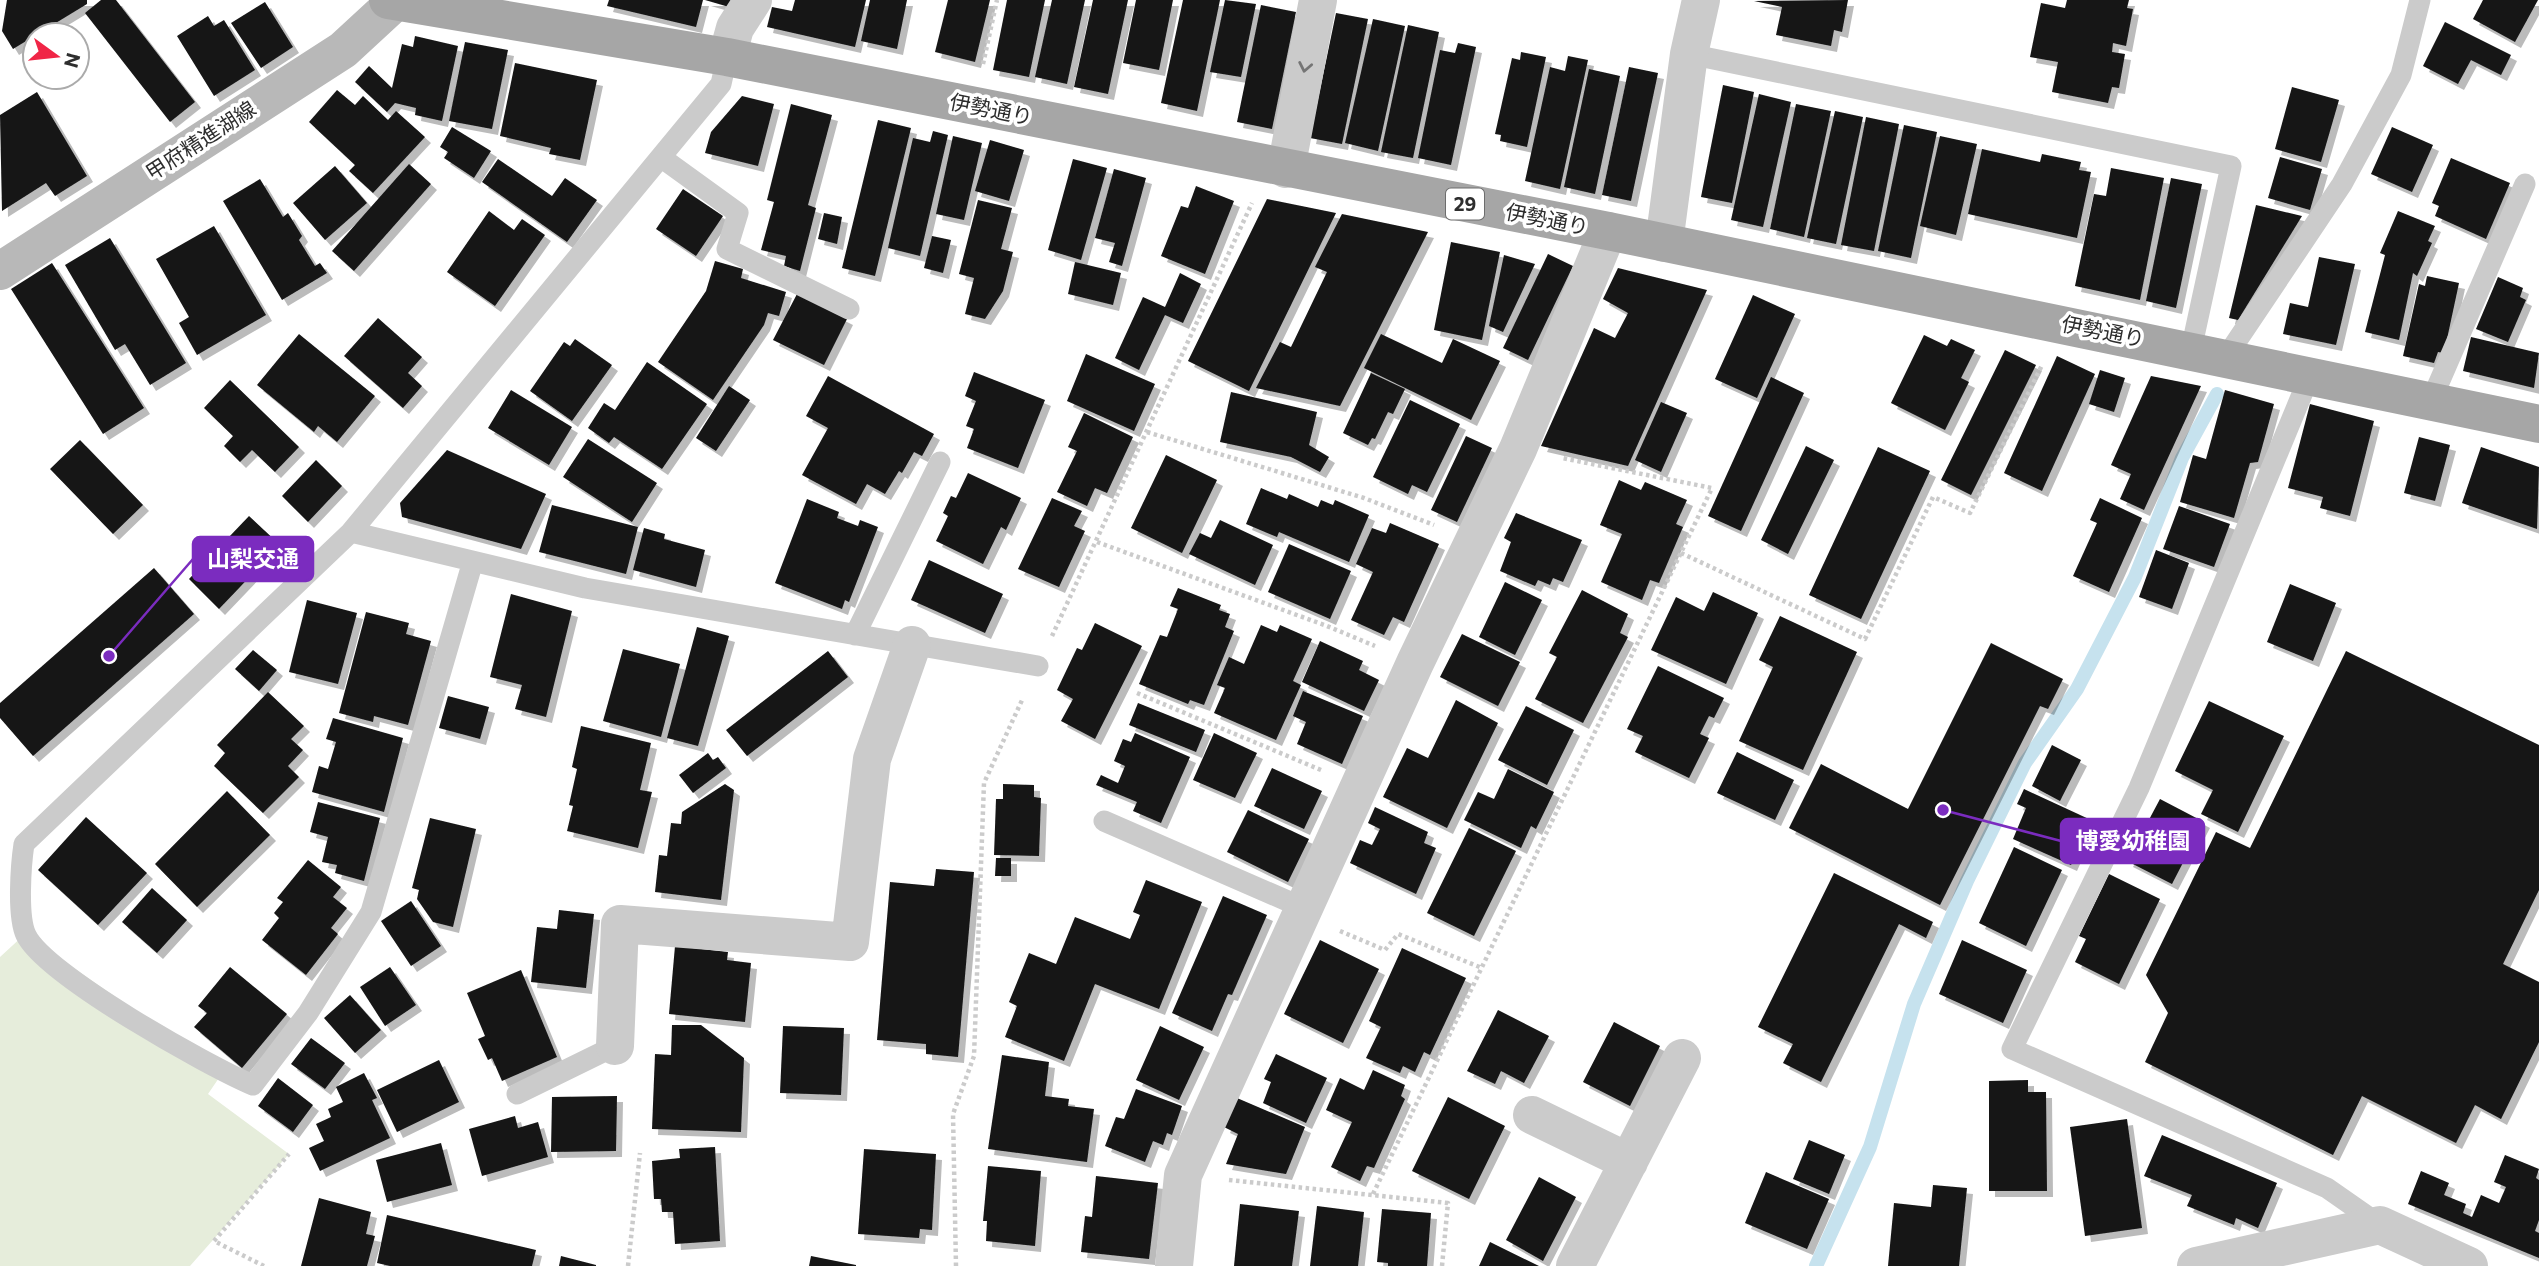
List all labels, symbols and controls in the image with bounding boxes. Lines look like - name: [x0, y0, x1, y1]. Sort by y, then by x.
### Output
- north arrow: [21, 21, 91, 91]
- text: N: [60, 51, 86, 70]
- one-way arrow: [1298, 61, 1313, 73]
- street label: 伊勢通り: [948, 88, 1035, 129]
- street label: 甲府精進湖線: [141, 95, 260, 185]
- road number: 29: [1446, 188, 1484, 220]
- street label: 伊勢通り: [1504, 198, 1591, 239]
- street label: 伊勢通り: [2060, 310, 2147, 351]
- callout: 山梨交通: [193, 537, 313, 581]
- text: 山梨交通: [207, 544, 299, 572]
- callout: 博愛幼稚園: [2061, 819, 2204, 863]
- text: 博愛幼稚園: [2076, 826, 2191, 854]

